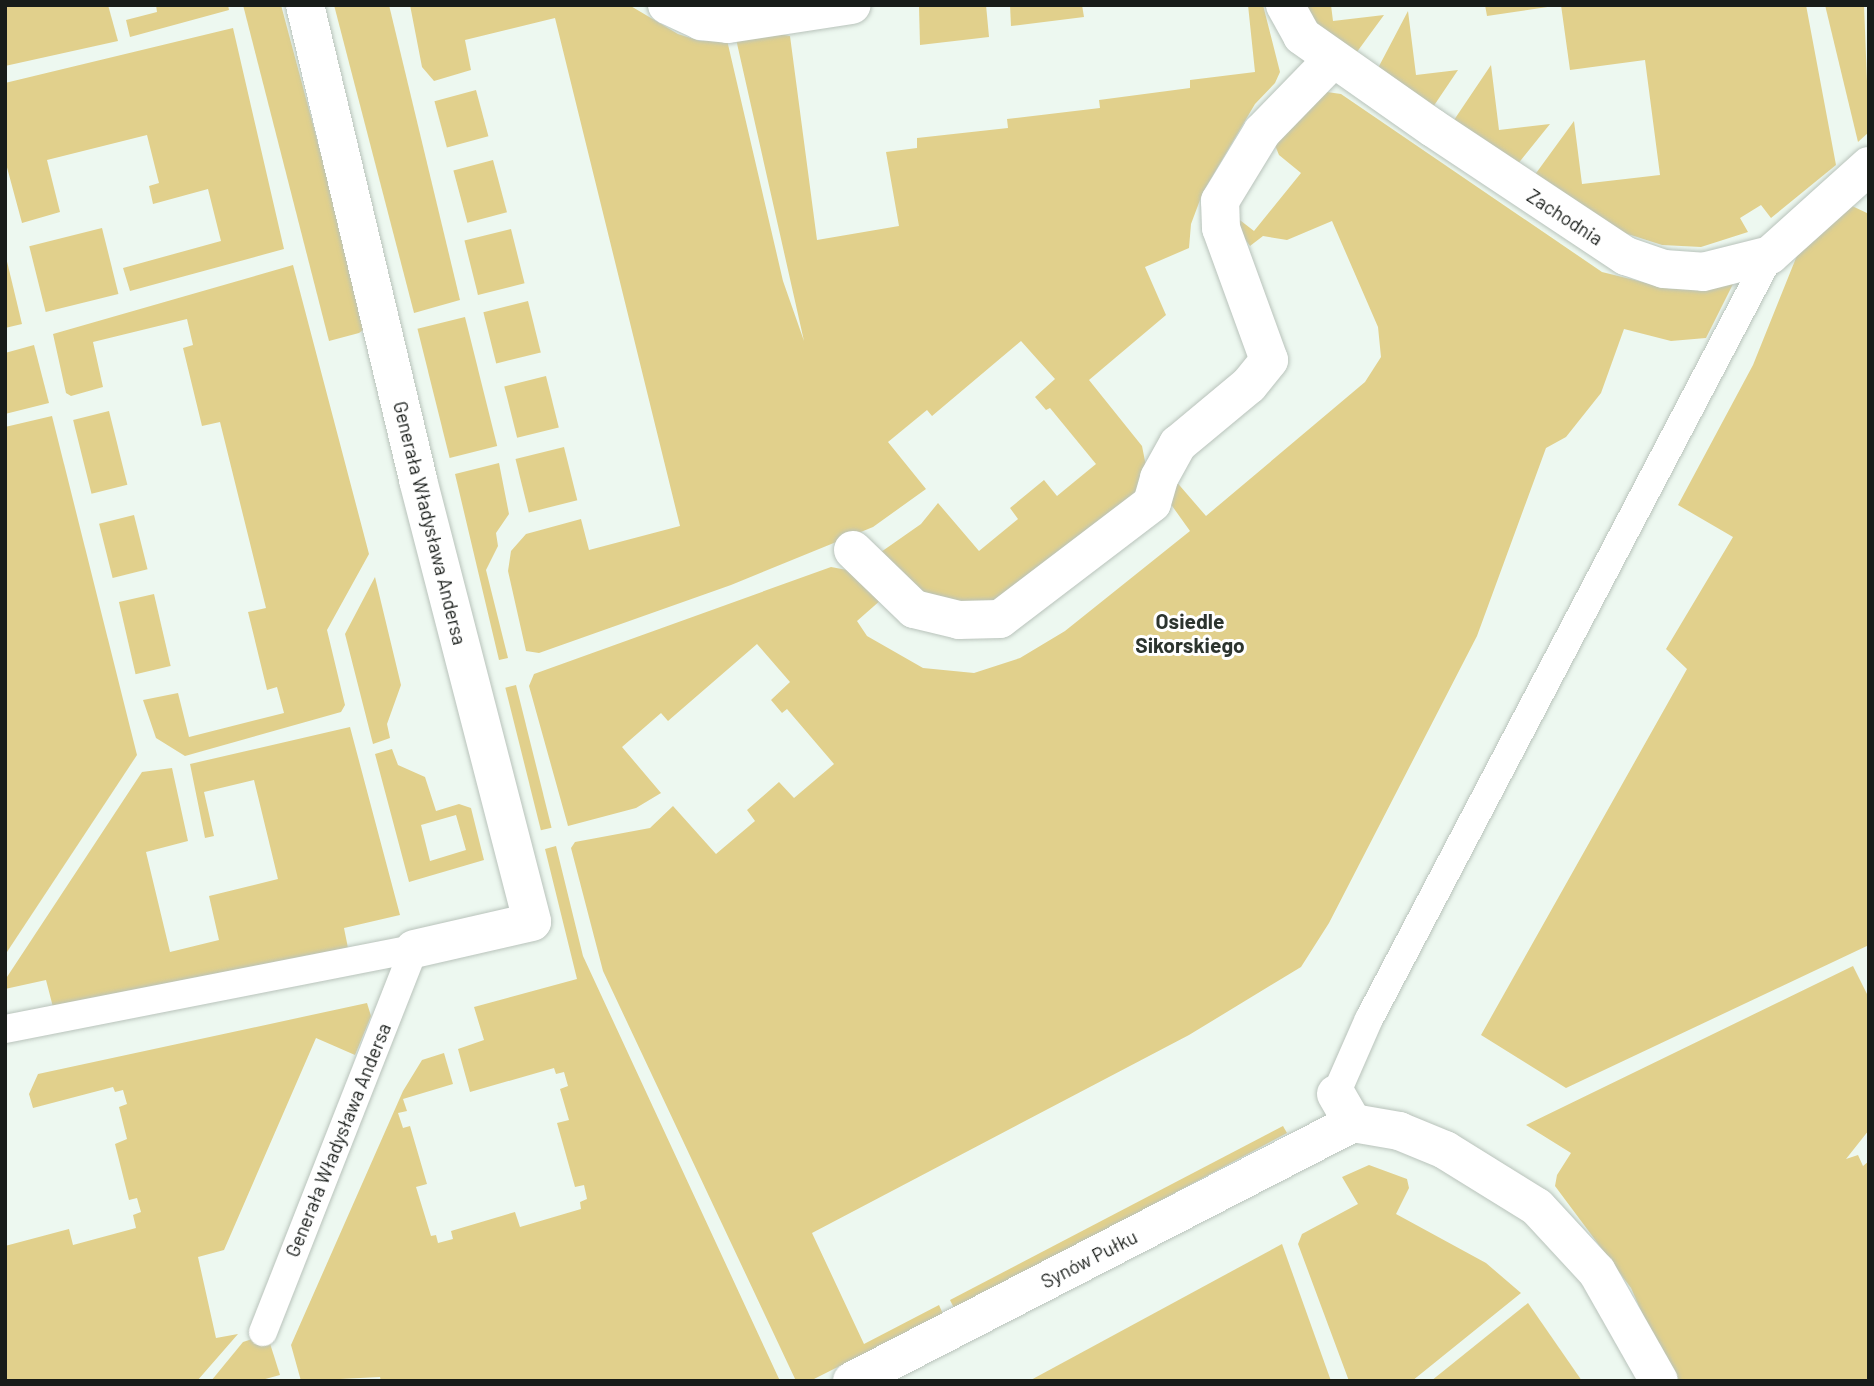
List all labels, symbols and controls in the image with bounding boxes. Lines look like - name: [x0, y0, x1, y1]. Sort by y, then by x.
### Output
- street label: Zachodnia: [1523, 184, 1607, 250]
- street label: Generała Władysława Andersa: [389, 399, 471, 647]
- district label: Osiedle Sikorskiego: [1135, 608, 1245, 658]
- street label: Generała Władysława Andersa: [281, 1020, 395, 1260]
- street label: Synów Pułku: [1037, 1225, 1141, 1293]

